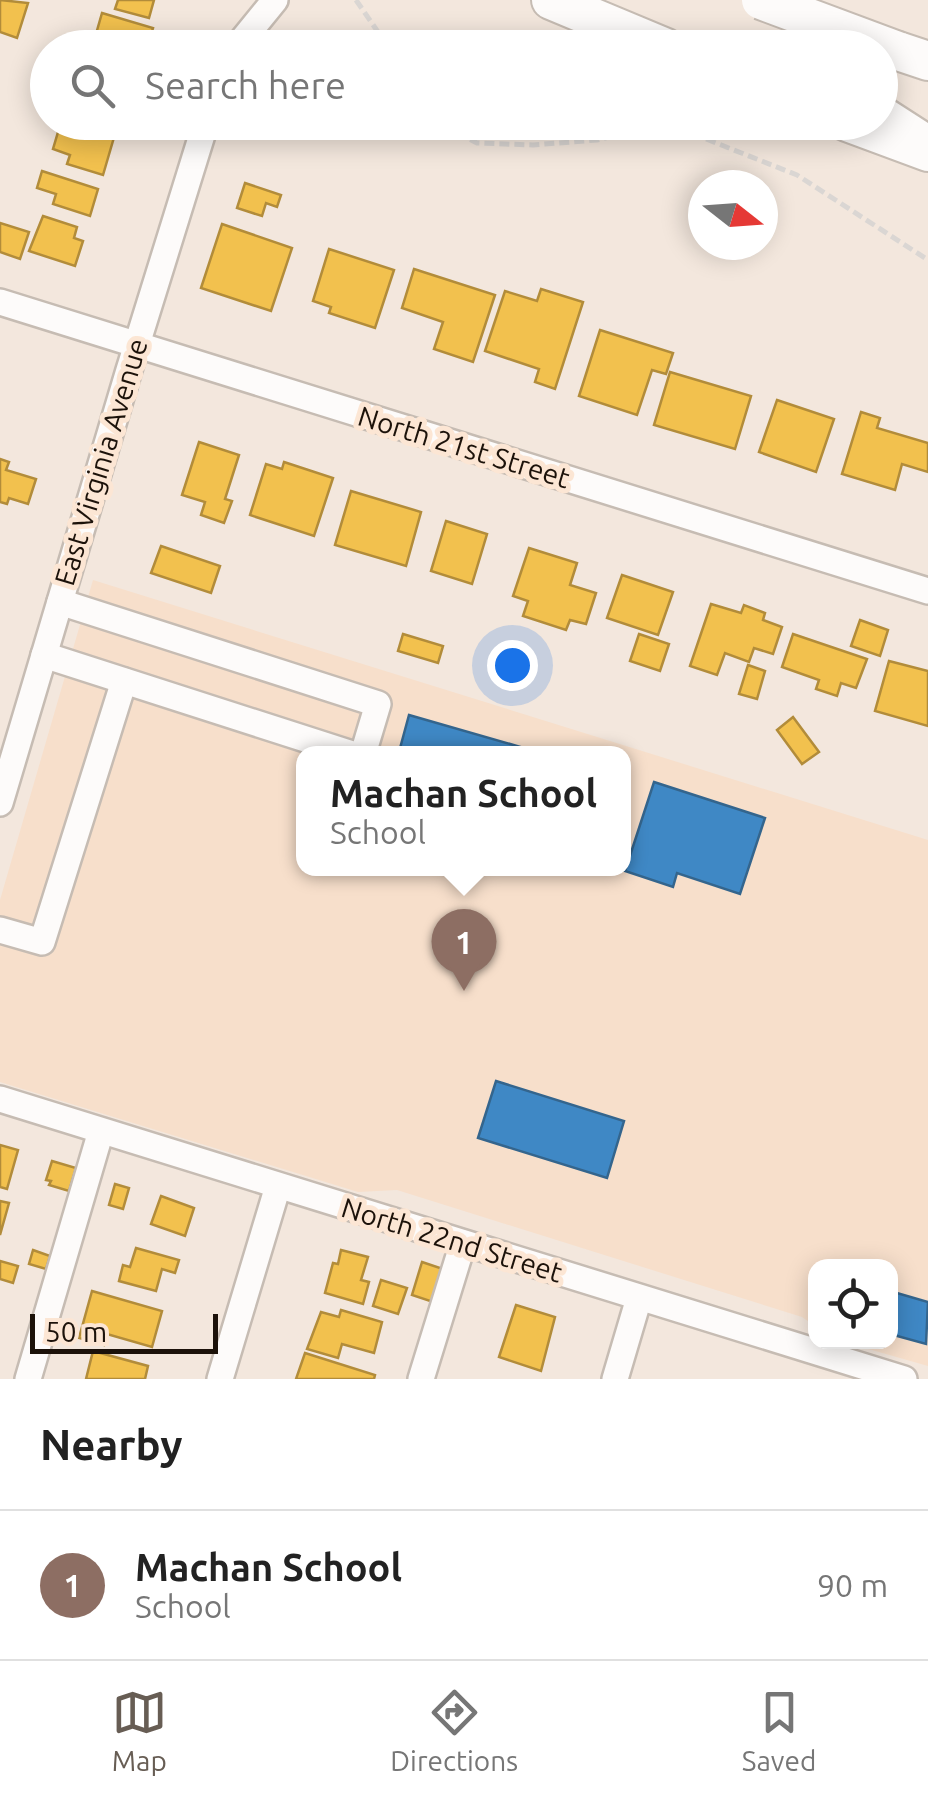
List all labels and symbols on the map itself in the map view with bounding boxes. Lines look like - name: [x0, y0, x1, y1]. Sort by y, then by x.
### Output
- north arrow: [688, 170, 778, 260]
- street label: East Virginia Avenue: [48, 335, 153, 589]
- street label: North 21st Street: [355, 400, 574, 493]
- your location: [487, 640, 538, 691]
- pin: 1: [432, 908, 496, 991]
- street label: North 22nd Street: [338, 1191, 566, 1288]
- scale bar: [30, 1309, 218, 1354]

